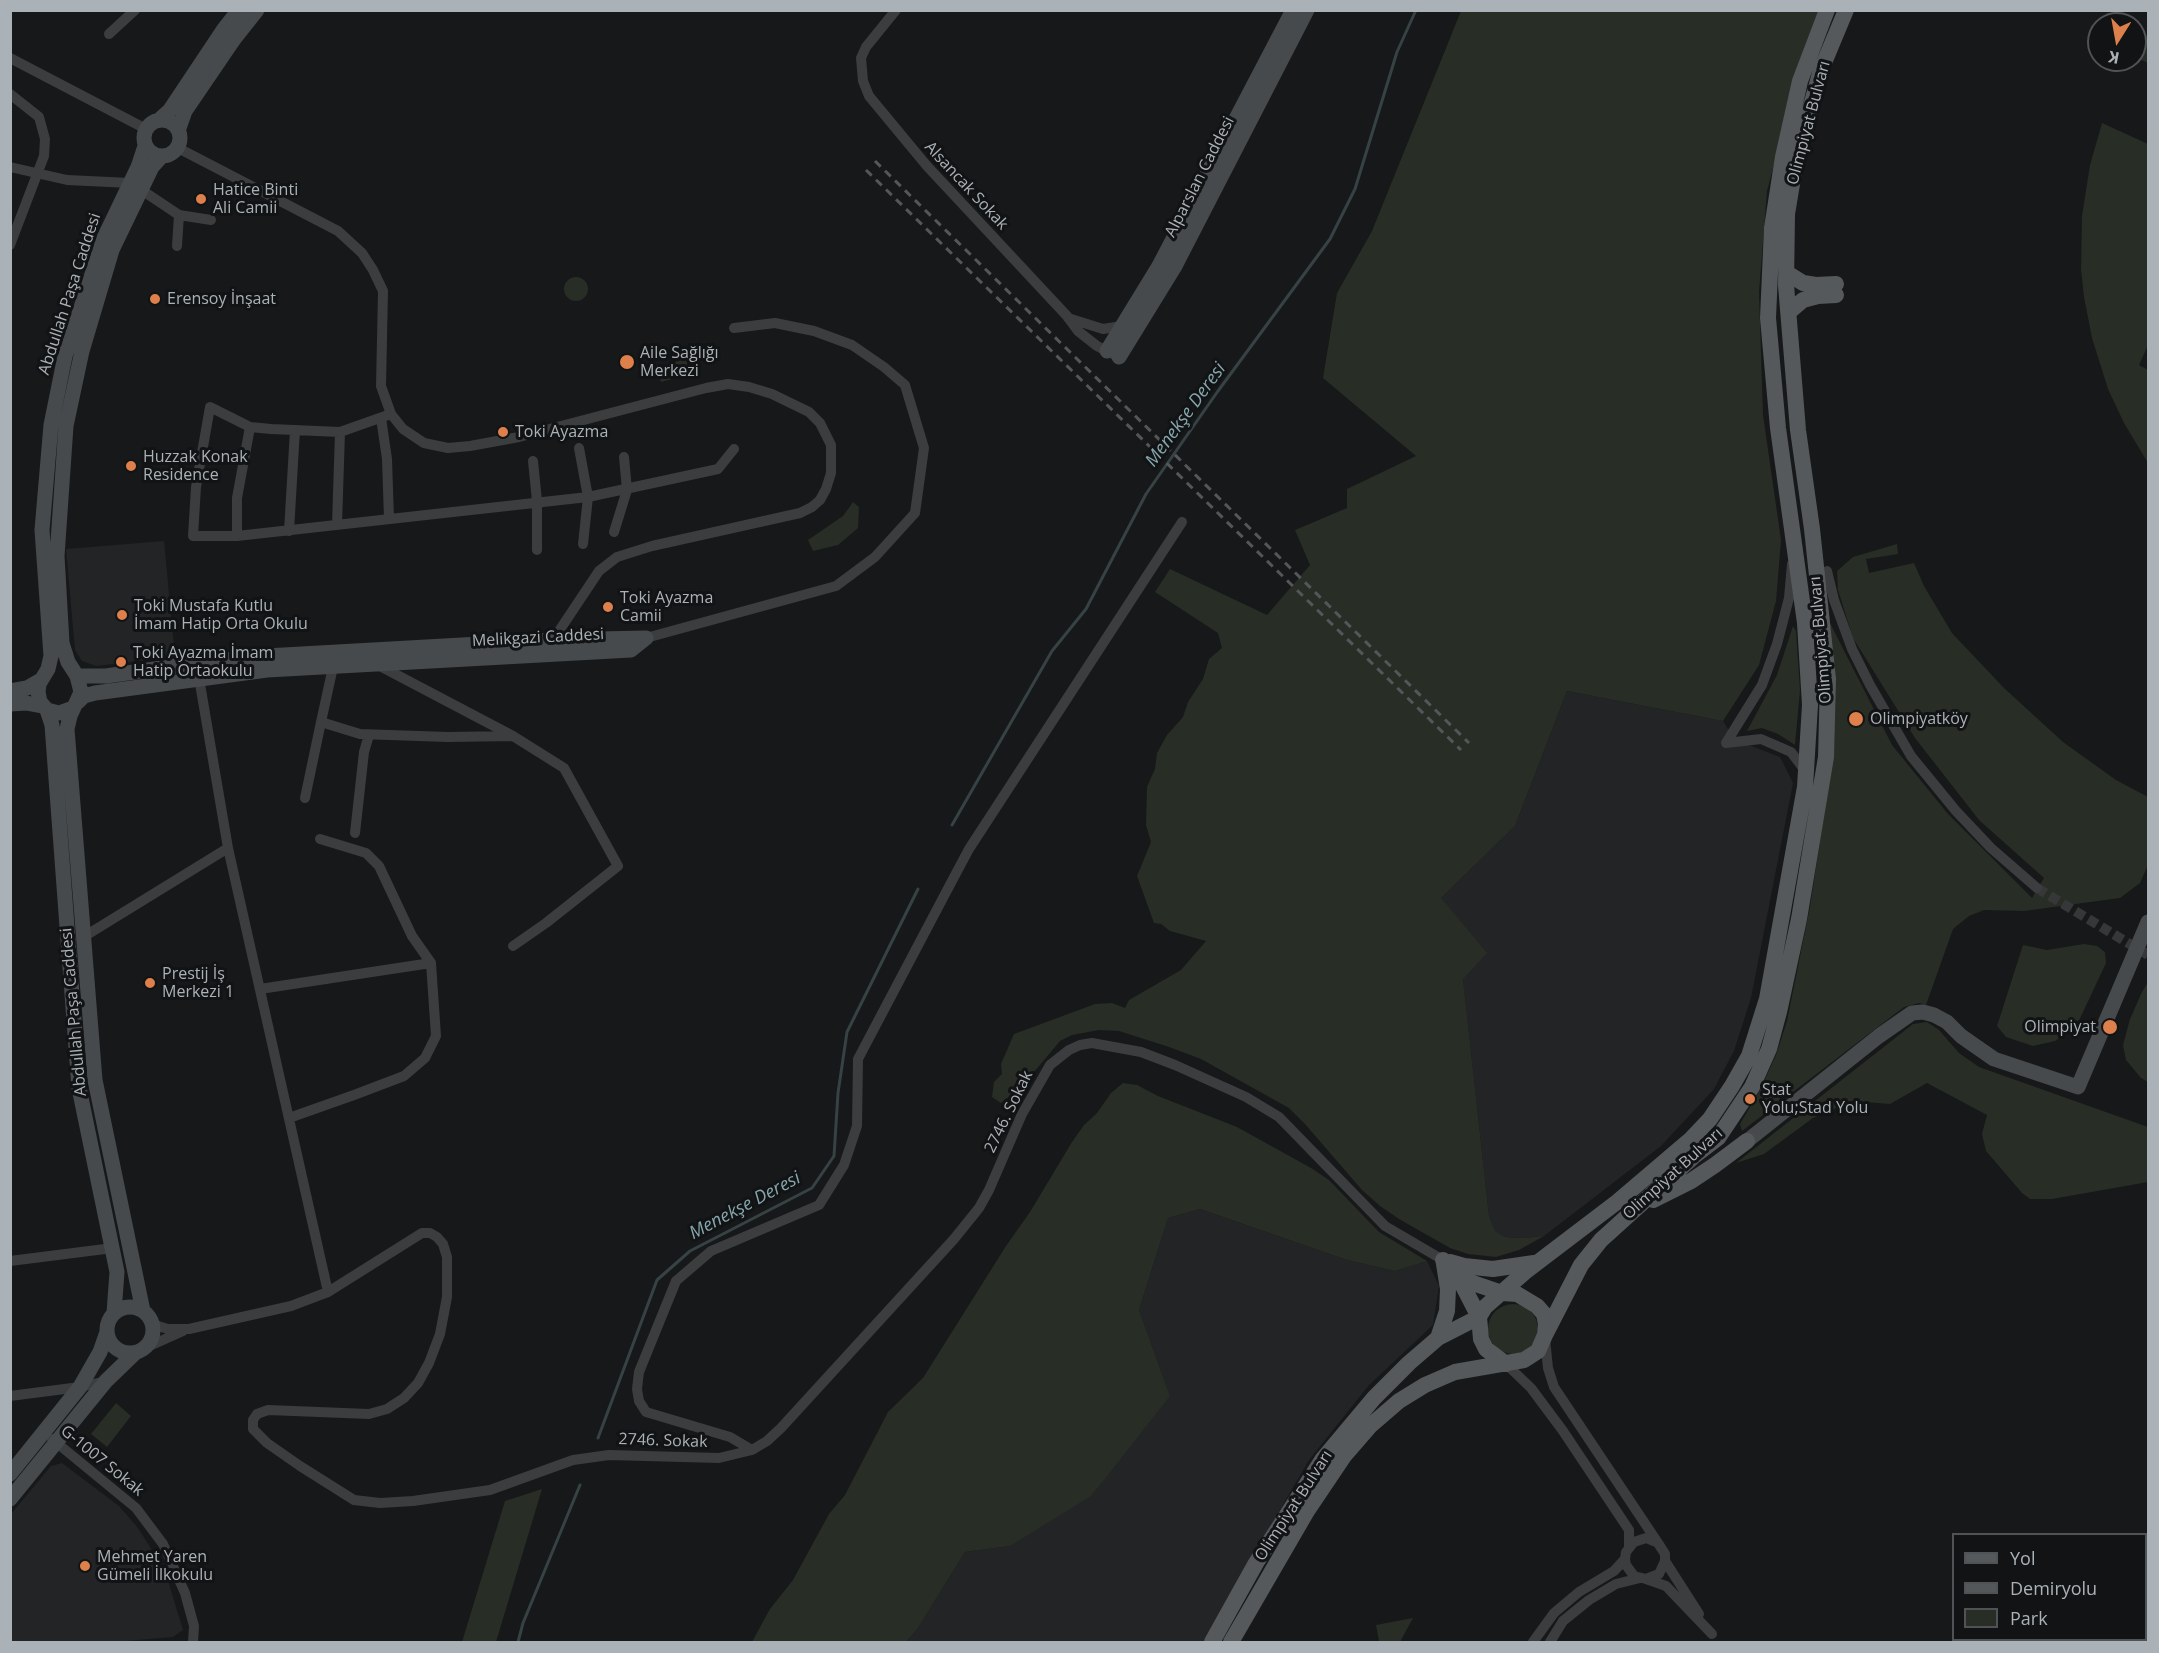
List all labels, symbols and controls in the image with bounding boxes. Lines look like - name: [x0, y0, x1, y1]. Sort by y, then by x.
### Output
- north arrow: [2087, 12, 2147, 72]
- text: K: [2107, 46, 2121, 70]
- street label: Olimpiyat Bulvarı: [1783, 59, 1835, 187]
- street label: Alparslan Caddesi: [1161, 113, 1239, 241]
- street label: Alsancak Sokak: [920, 138, 1012, 234]
- place label: Hatice Binti Ali Camii: [213, 180, 298, 218]
- marker: Hatice Binti Ali Camii: [194, 192, 208, 206]
- street label: Abdullah Paşa Caddesi: [35, 211, 105, 377]
- place label: Erensoy İnşaat: [167, 289, 276, 309]
- marker: Erensoy İnşaat: [148, 292, 162, 306]
- place label: Aile Sağlığı Merkezi: [640, 343, 718, 381]
- marker: Aile Sağlığı Merkezi: [618, 353, 636, 371]
- water label: Menekşe Deresi: [1141, 359, 1231, 471]
- place label: Toki Ayazma: [515, 422, 608, 442]
- marker: Toki Ayazma: [496, 425, 510, 439]
- place label: Huzzak Konak Residence: [143, 447, 248, 485]
- marker: Huzzak Konak Residence: [124, 459, 138, 473]
- street label: Olimpiyat Bulvarı: [1806, 576, 1836, 704]
- place label: Toki Ayazma Camii: [620, 588, 713, 626]
- place label: Toki Mustafa Kutlu İmam Hatip Orta Okulu: [134, 596, 308, 634]
- marker: Toki Ayazma Camii: [601, 600, 615, 614]
- marker: Toki Mustafa Kutlu İmam Hatip Orta Okulu: [115, 608, 129, 622]
- street label: Melikgazi Caddesi: [471, 625, 605, 651]
- place label: Toki Ayazma İmam Hatip Ortaokulu: [133, 643, 273, 681]
- marker: Toki Ayazma İmam Hatip Ortaokulu: [114, 655, 128, 669]
- place label: Olimpiyatköy: [1870, 709, 1968, 729]
- marker: Olimpiyatköy: [1847, 710, 1865, 728]
- street label: Abdullah Paşa Caddesi: [57, 927, 91, 1097]
- place label: Prestij İş Merkezi 1: [162, 964, 234, 1002]
- marker: Prestij İş Merkezi 1: [143, 976, 157, 990]
- place label: Olimpiyat: [2024, 1017, 2096, 1037]
- marker: Olimpiyat: [2101, 1018, 2119, 1036]
- street label: 2746. Sokak: [981, 1068, 1037, 1156]
- place label: Stat Yolu;Stad Yolu: [1762, 1080, 1868, 1118]
- marker: Stat Yolu;Stad Yolu: [1743, 1092, 1757, 1106]
- street label: Olimpiyat Bulvarı: [1619, 1124, 1727, 1224]
- water label: Menekşe Deresi: [686, 1168, 804, 1244]
- street label: G-1007 Sokak: [56, 1422, 148, 1500]
- street label: 2746. Sokak: [618, 1430, 708, 1452]
- street label: Olimpiyat Bulvarı: [1251, 1447, 1337, 1565]
- legend: [1952, 1533, 2147, 1641]
- text: Yol: [2010, 1546, 2035, 1570]
- place label: Mehmet Yaren Gümeli İlkokulu: [97, 1547, 213, 1585]
- marker: Mehmet Yaren Gümeli İlkokulu: [78, 1559, 92, 1573]
- text: Demiryolu: [2010, 1576, 2097, 1600]
- text: Park: [2010, 1606, 2048, 1630]

